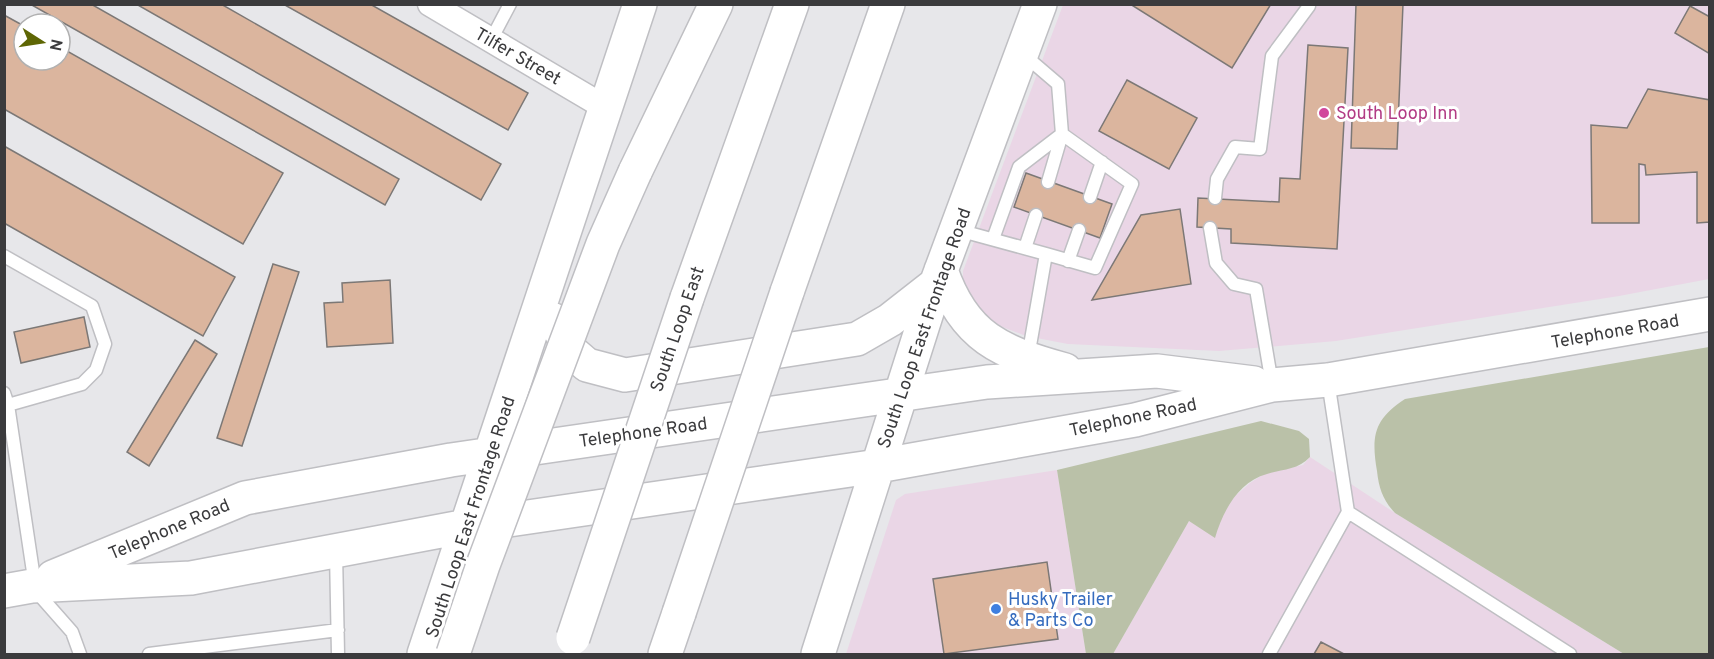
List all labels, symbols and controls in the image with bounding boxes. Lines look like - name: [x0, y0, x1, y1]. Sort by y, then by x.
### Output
- north arrow: [12, 12, 72, 72]
- street label: Tilfer Street: [470, 23, 565, 91]
- text: N: [44, 37, 66, 52]
- place label: South Loop Inn: [1336, 103, 1458, 126]
- marker: South Loop Inn: [1317, 106, 1331, 120]
- street label: South Loop East Frontage Road: [873, 205, 977, 452]
- street label: South Loop East: [646, 264, 711, 395]
- street label: Telephone Road: [1549, 310, 1681, 355]
- street label: South Loop East Frontage Road: [421, 394, 521, 641]
- street label: Telephone Road: [1068, 394, 1199, 443]
- street label: Telephone Road: [577, 413, 709, 454]
- street label: Telephone Road: [105, 494, 234, 566]
- place label: Husky Trailer & Parts Co: [1008, 589, 1113, 633]
- marker: Husky Trailer & Parts Co: [989, 602, 1003, 616]

